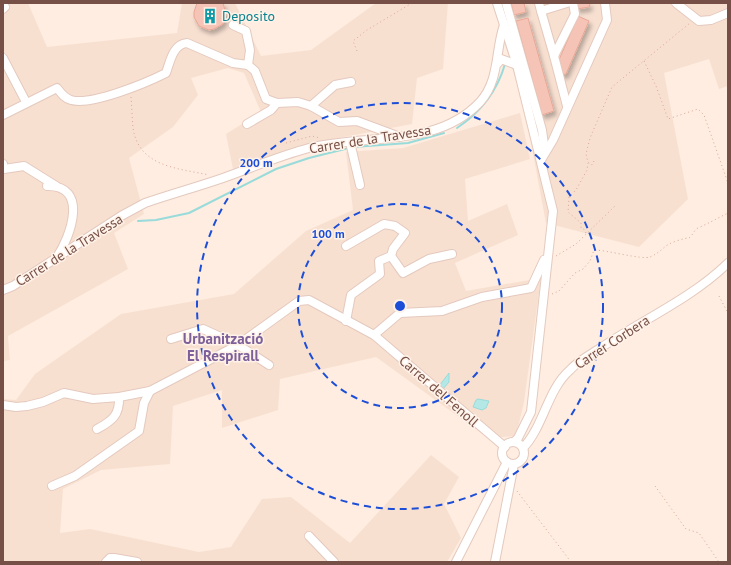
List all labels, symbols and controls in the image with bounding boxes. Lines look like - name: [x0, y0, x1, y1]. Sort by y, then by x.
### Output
- building icon: Deposito: [201, 7, 219, 25]
- place label: Deposito: [222, 7, 275, 25]
- street label: Carrer de la Travessa: [308, 120, 432, 158]
- text: 200 m: [239, 155, 273, 170]
- street label: Carrer de la Travessa: [12, 210, 126, 290]
- text: 100 m: [311, 226, 345, 241]
- centre of rings: [393, 299, 407, 313]
- street label: Carrer Corbera: [571, 311, 653, 373]
- district label: Urbanització El Respirall: [183, 329, 263, 365]
- street label: Carrer del Fenoll: [395, 351, 483, 431]

